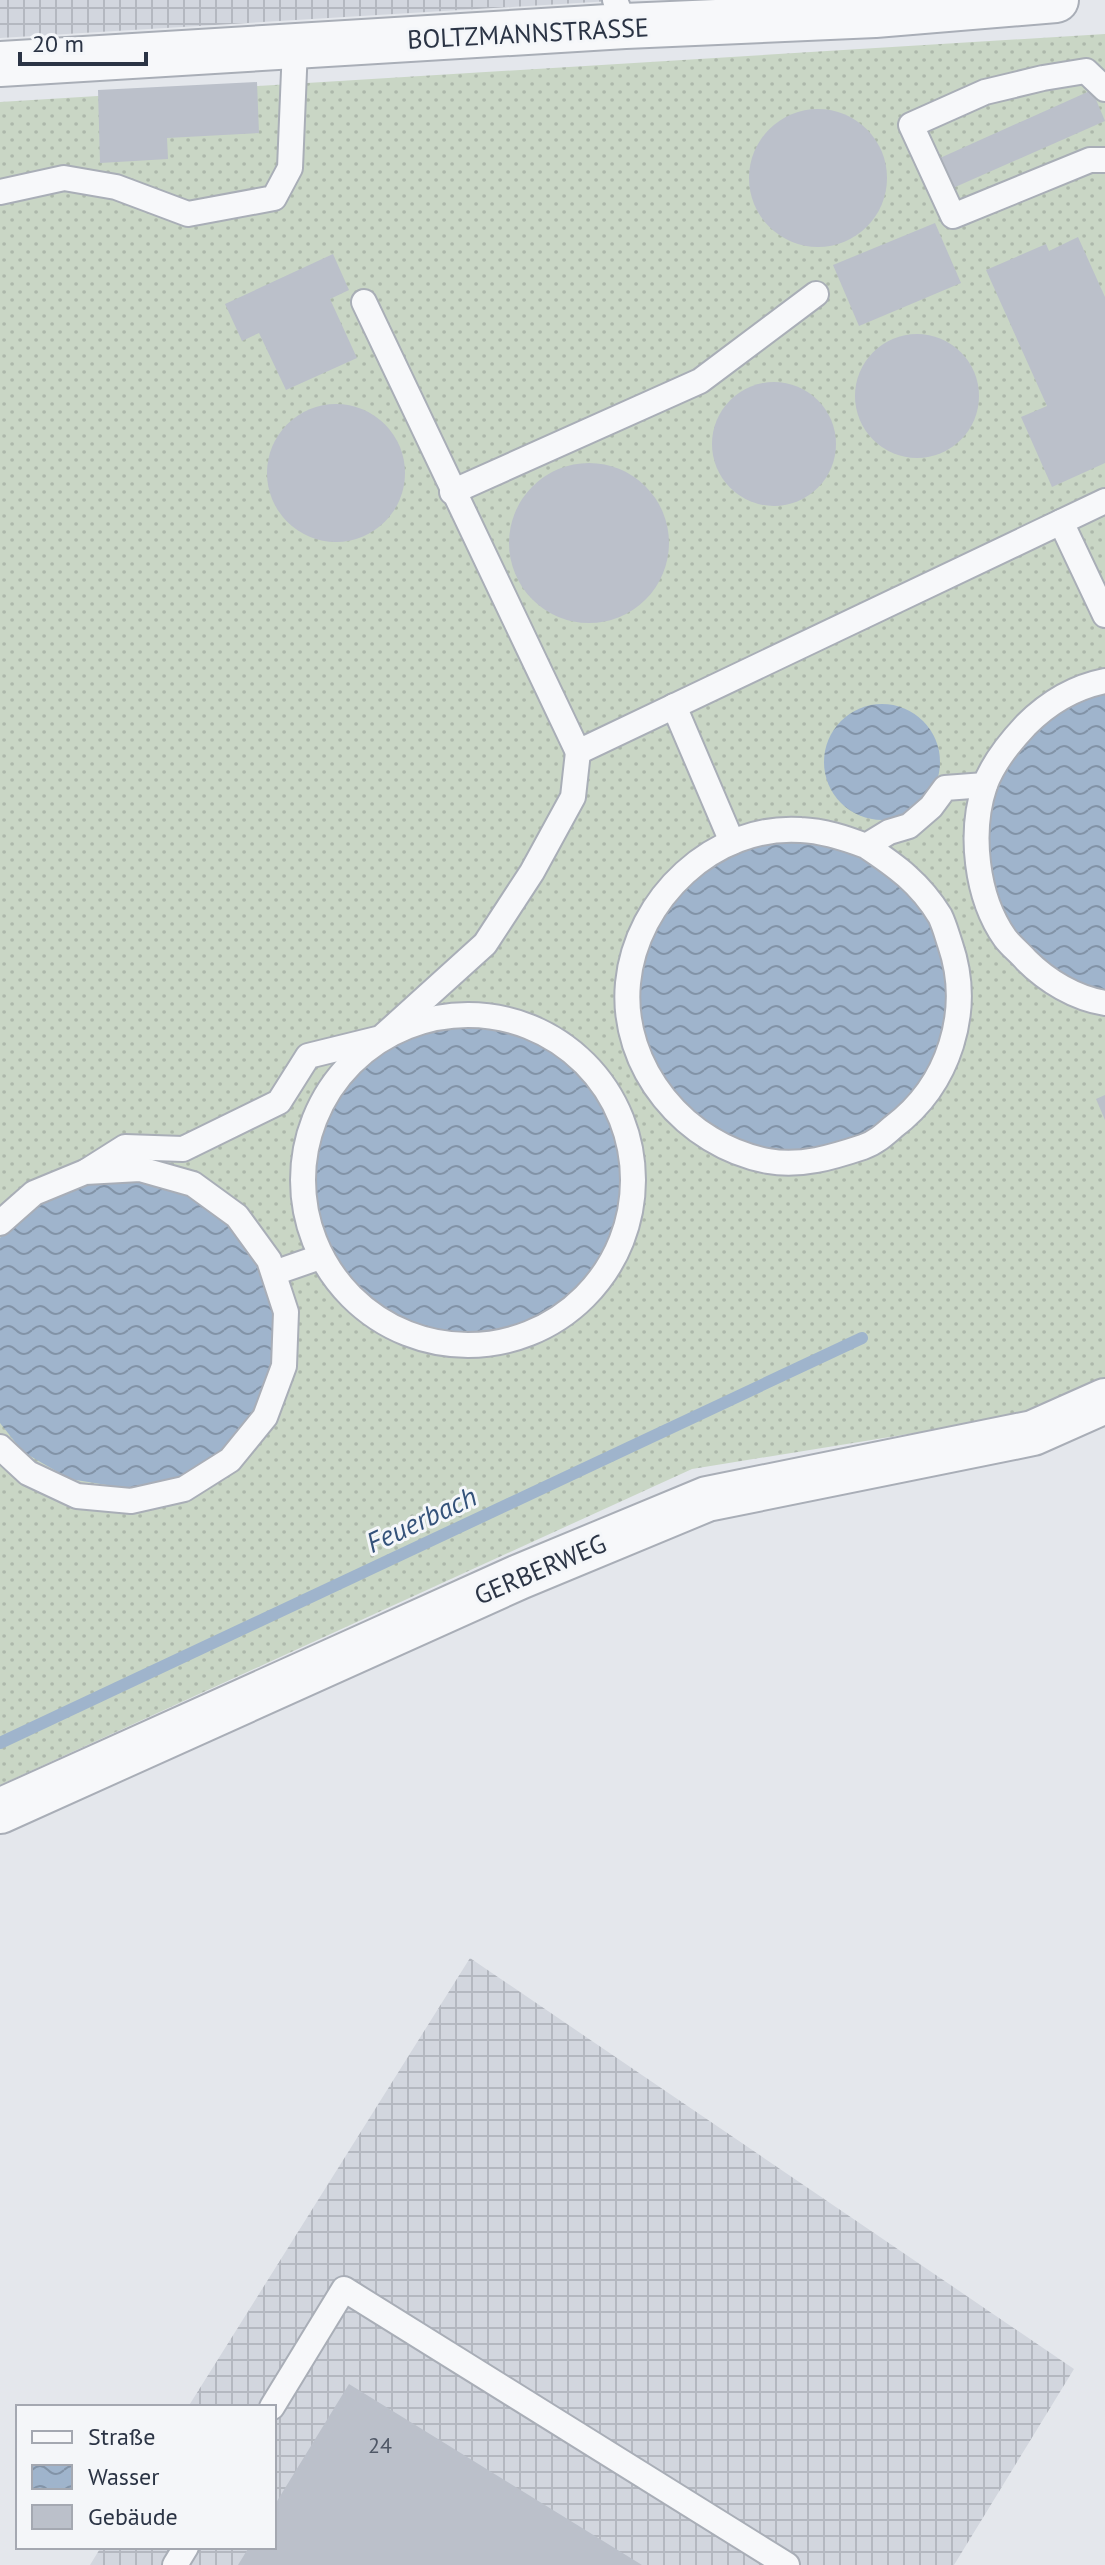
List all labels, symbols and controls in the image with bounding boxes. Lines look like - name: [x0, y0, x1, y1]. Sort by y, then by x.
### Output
- street label: BOLTZMANNSTRASSE: [406, 10, 650, 56]
- scale bar: [20, 16, 146, 66]
- text: 20 m: [32, 28, 84, 59]
- water label: Feuerbach: [360, 1477, 482, 1561]
- street label: GERBERWEG: [469, 1526, 611, 1612]
- legend: [16, 2405, 276, 2549]
- text: Straße: [88, 2421, 155, 2452]
- house number: 24: [368, 2431, 392, 2459]
- text: Wasser: [88, 2461, 159, 2492]
- text: Gebäude: [88, 2501, 178, 2532]

